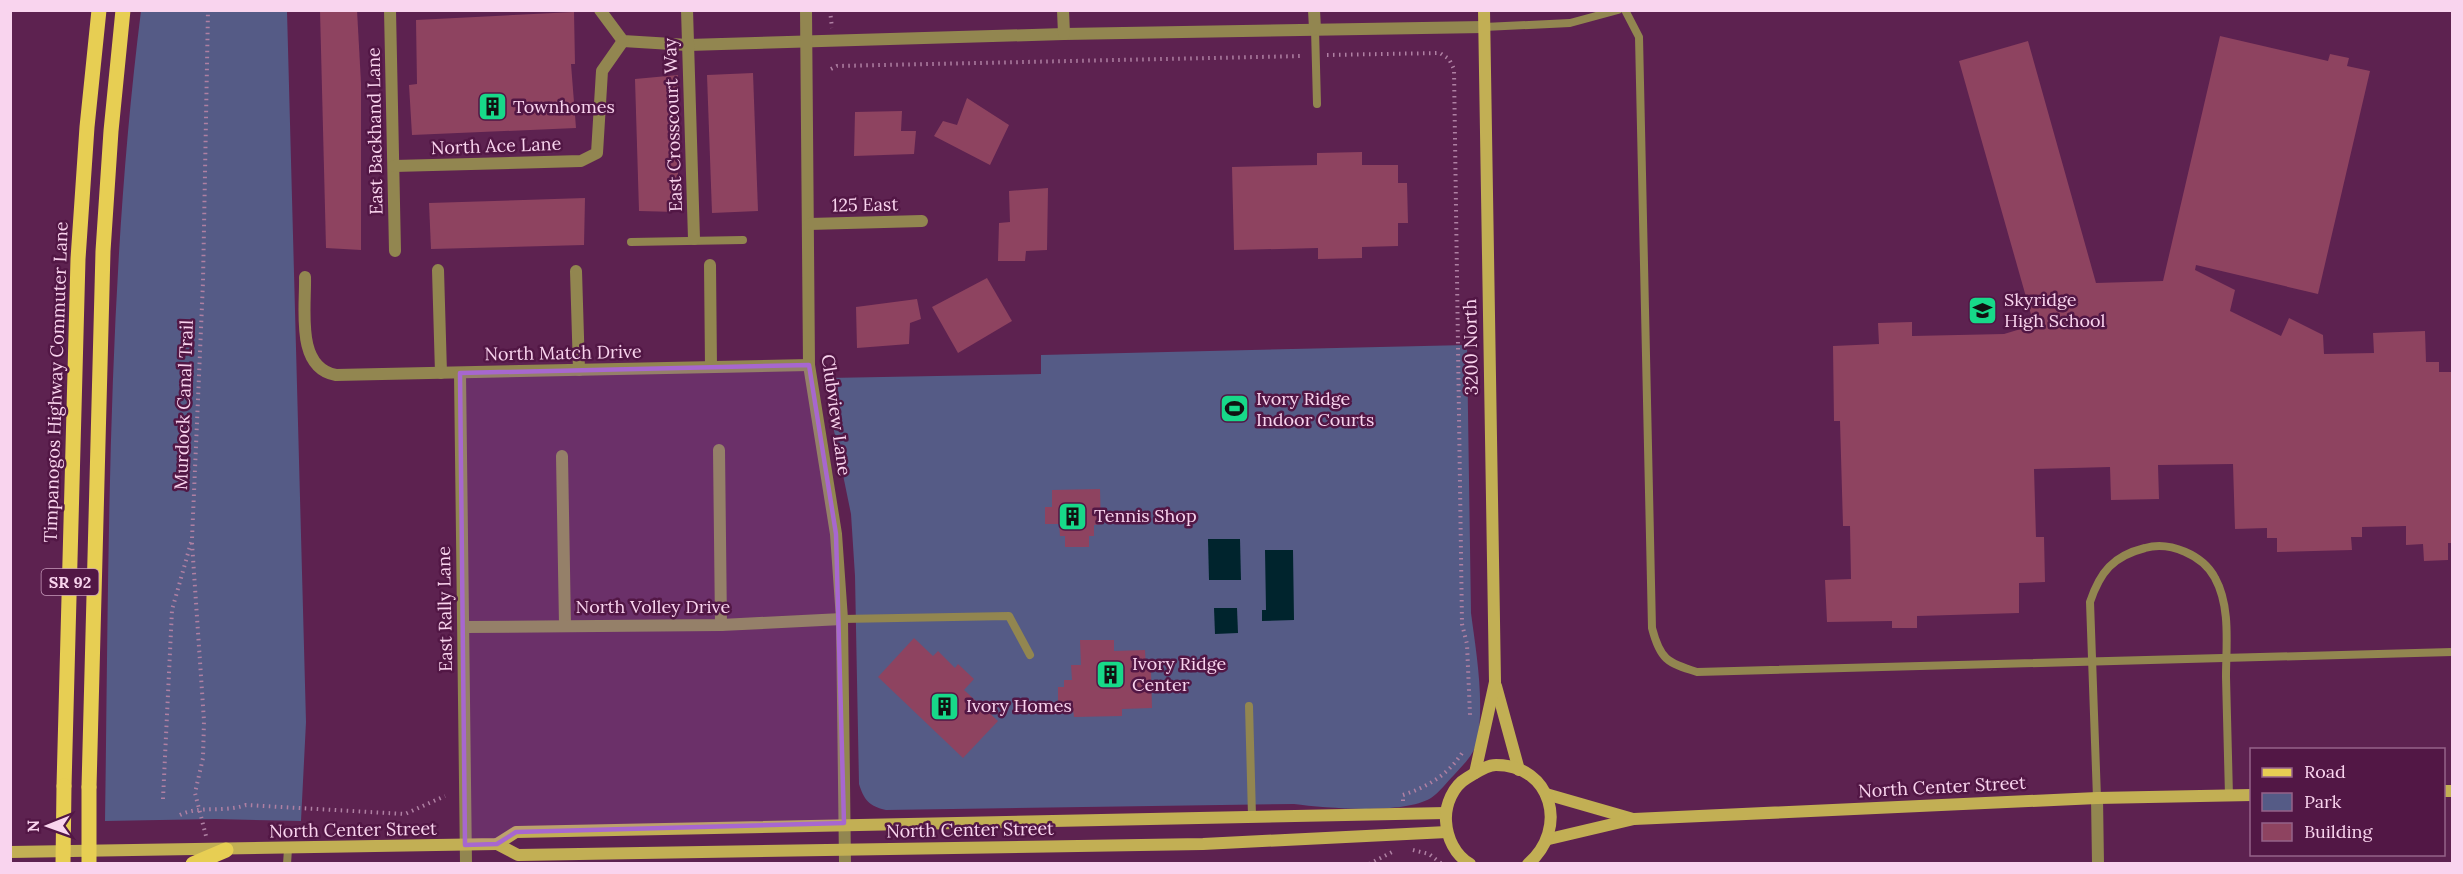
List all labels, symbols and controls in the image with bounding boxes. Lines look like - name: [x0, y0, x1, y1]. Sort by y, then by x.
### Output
- street label: East Crosscourt Way: [658, 37, 687, 212]
- street label: East Backhand Lane: [362, 47, 387, 215]
- building icon: Townhomes: [476, 91, 508, 123]
- place label: Townhomes: [513, 95, 615, 118]
- street label: North Ace Lane: [430, 132, 562, 159]
- street label: 125 East: [832, 192, 898, 217]
- street label: Timpanogos Highway Commuter Lane: [38, 221, 73, 543]
- place label: Skyridge High School: [2004, 288, 2105, 332]
- school or university icon: Skyridge High School: [1967, 294, 1999, 326]
- street label: 3200 North: [1458, 298, 1483, 395]
- street label: Murdock Canal Trail: [169, 319, 198, 490]
- street label: North Match Drive: [484, 340, 642, 365]
- street label: Clubview Lane: [817, 353, 856, 477]
- place label: Ivory Ridge Indoor Courts: [1256, 387, 1374, 431]
- sports icon: Ivory Ridge Indoor Courts: [1219, 393, 1251, 425]
- building icon: Tennis Shop: [1057, 500, 1089, 532]
- place label: Tennis Shop: [1094, 504, 1197, 527]
- street label: East Rally Lane: [432, 546, 457, 672]
- road number: SR 92: [42, 569, 98, 595]
- street label: North Volley Drive: [576, 595, 731, 618]
- place label: Ivory Ridge Center: [1132, 652, 1227, 696]
- building icon: Ivory Ridge Center: [1095, 658, 1127, 690]
- building icon: Ivory Homes: [929, 690, 961, 722]
- place label: Ivory Homes: [966, 694, 1072, 717]
- legend: [2250, 748, 2445, 856]
- text: Road: [2304, 760, 2346, 783]
- street label: North Center Street: [1858, 771, 2026, 802]
- text: Park: [2304, 790, 2342, 813]
- north arrow: [18, 796, 78, 856]
- street label: North Center Street: [269, 817, 437, 842]
- street label: North Center Street: [886, 817, 1054, 842]
- text: N: [23, 820, 43, 833]
- text: Building: [2304, 820, 2374, 843]

